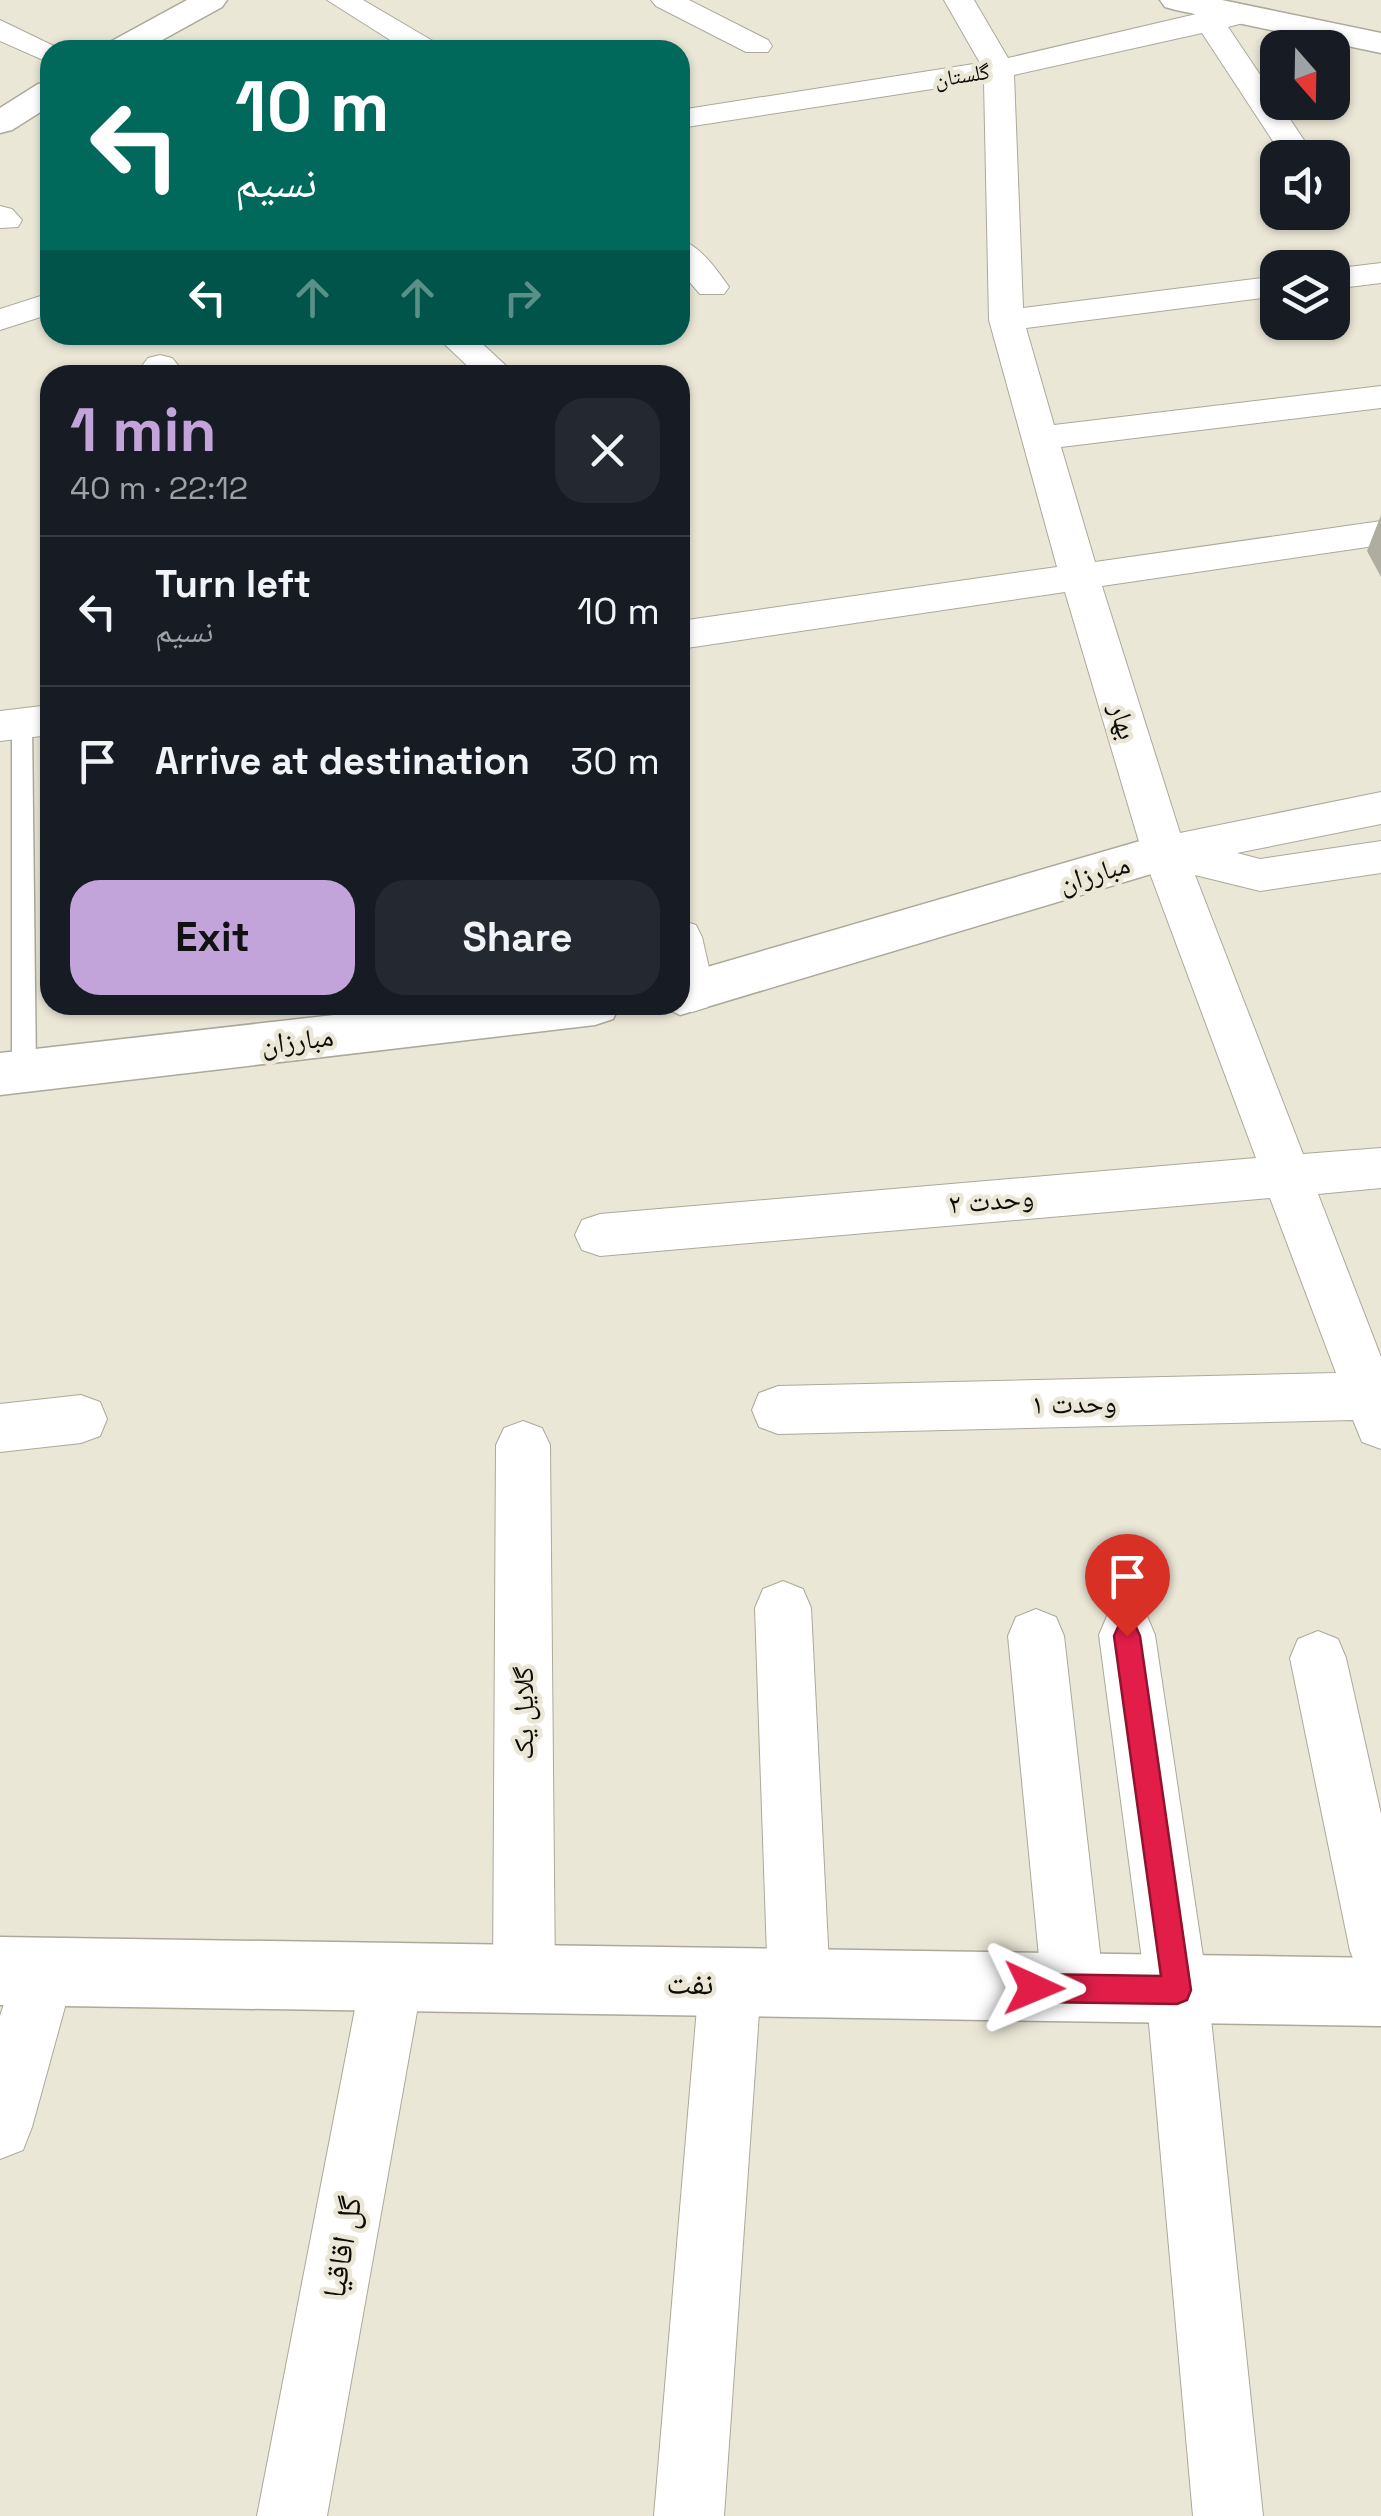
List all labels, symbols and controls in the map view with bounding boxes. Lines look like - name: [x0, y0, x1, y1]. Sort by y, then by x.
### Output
- north arrow: [1260, 30, 1350, 120]
- map controls: [1260, 30, 1350, 340]
- street label: گلستان: [932, 57, 992, 93]
- text: 10 m: [235, 62, 390, 151]
- icon: left: [70, 80, 200, 210]
- button: sound: [1260, 140, 1350, 230]
- text: نسیم: [235, 153, 317, 210]
- button: layers: [1260, 250, 1350, 340]
- icon: left: [180, 270, 235, 325]
- icon: ahead: [285, 270, 340, 325]
- icon: ahead: [390, 270, 445, 325]
- icon: right: [495, 270, 550, 325]
- text: 1 min: [70, 392, 217, 469]
- button: close: [555, 398, 660, 503]
- text: 40 m · 22:12: [70, 468, 248, 508]
- text: Turn left: [155, 560, 311, 608]
- icon: left: [70, 584, 125, 639]
- text: 10 m: [577, 587, 660, 635]
- text: نسیم: [155, 611, 213, 651]
- street label: بهار: [1101, 697, 1147, 744]
- icon: arrive: [70, 734, 125, 789]
- text: Arrive at destination: [155, 737, 530, 785]
- text: 30 m: [570, 737, 660, 785]
- street label: مبارزان: [1054, 845, 1134, 901]
- button: Exit: [70, 880, 355, 995]
- button: Share: [375, 880, 660, 995]
- street label: مبارزان: [259, 1018, 335, 1062]
- street label: وحدت ۲: [947, 1178, 1035, 1222]
- street label: وحدت ۱: [1031, 1384, 1117, 1422]
- pin: [1085, 1534, 1170, 1637]
- icon: arrive: [1100, 1549, 1155, 1604]
- street label: گلایل یک: [505, 1666, 541, 1760]
- position arrow: [982, 1936, 1086, 2040]
- street label: نفت: [666, 1963, 714, 2003]
- street label: گل اقاقیا: [313, 2193, 371, 2301]

